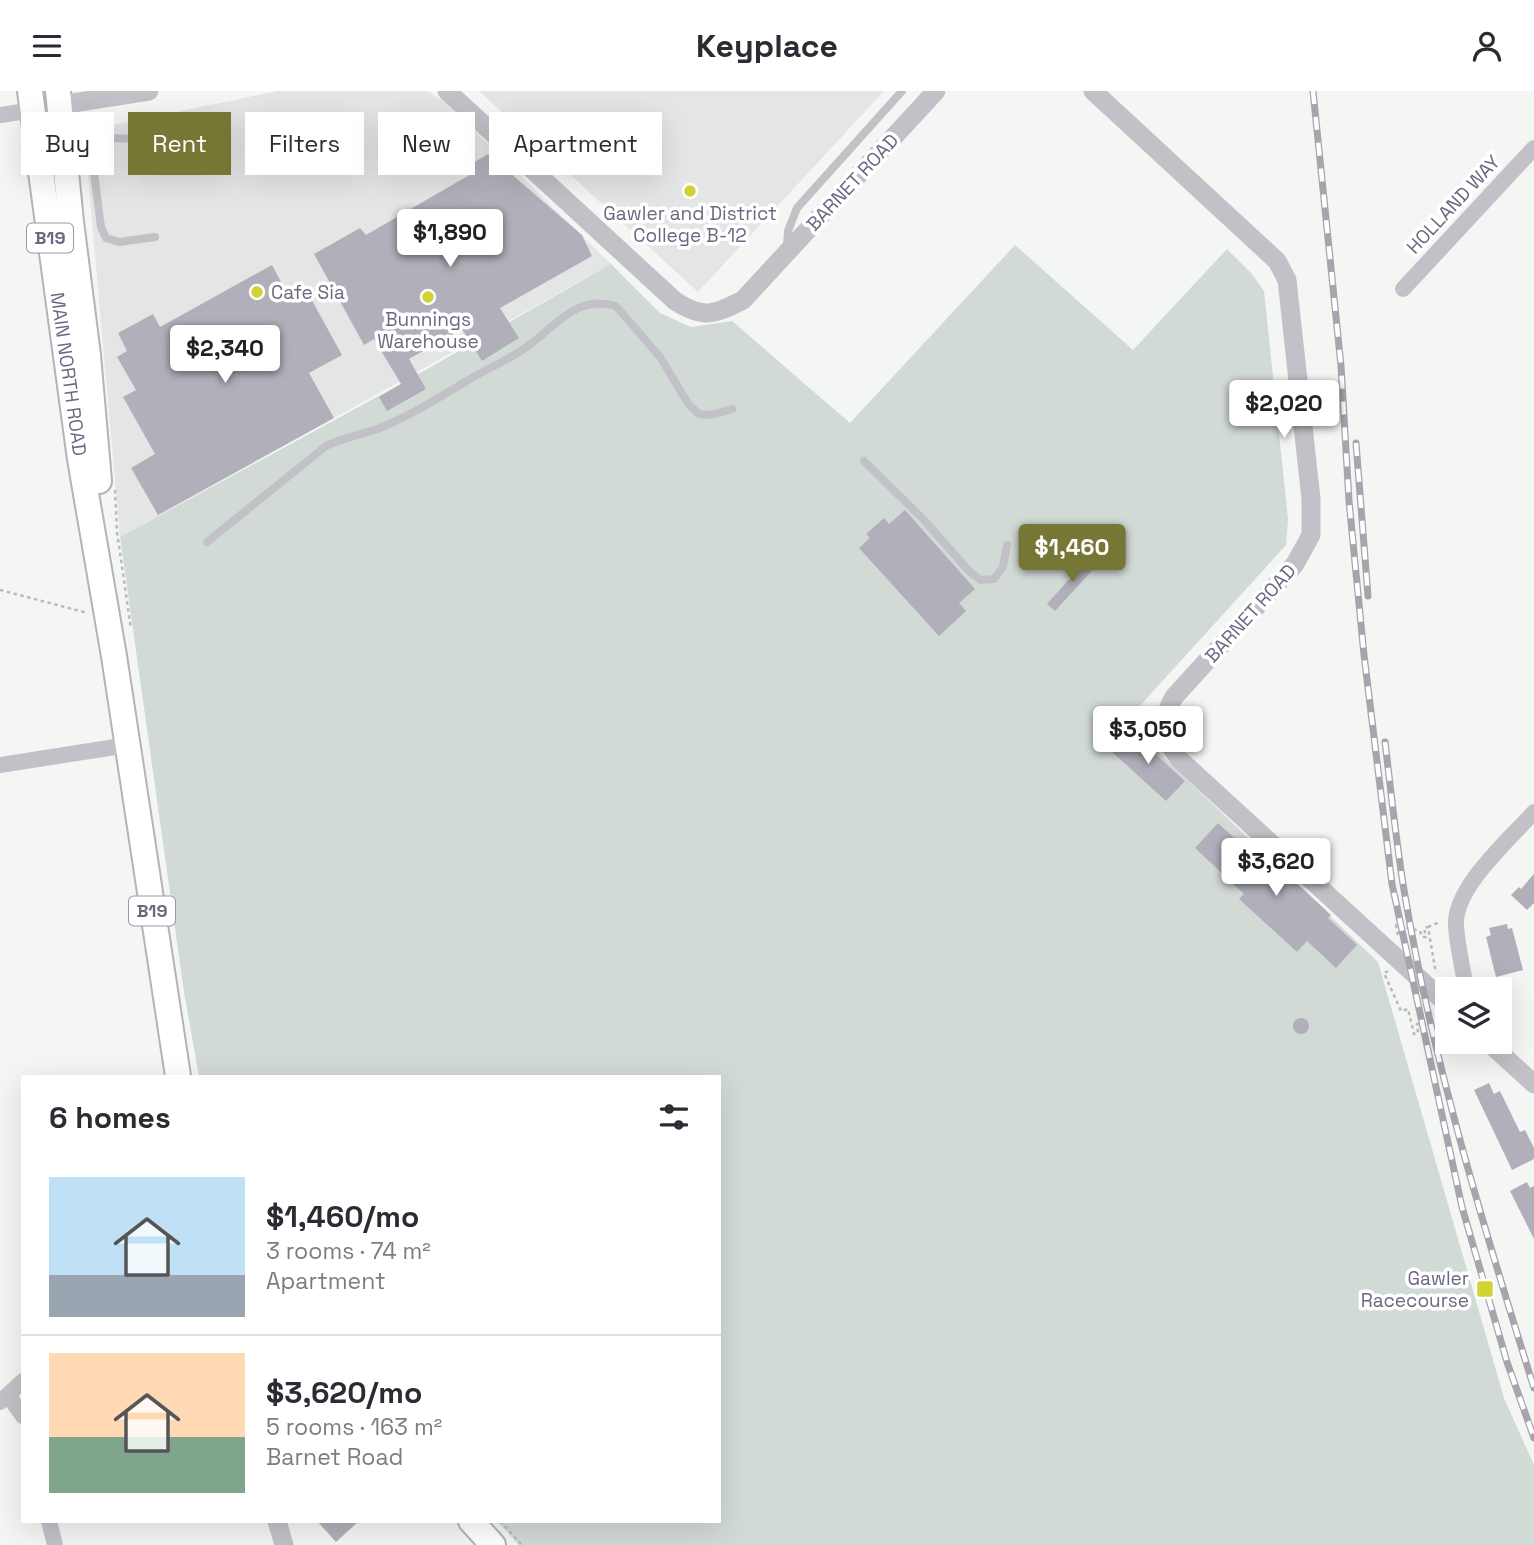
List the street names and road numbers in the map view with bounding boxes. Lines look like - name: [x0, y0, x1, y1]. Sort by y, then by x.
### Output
- street label: BARNET ROAD: [801, 128, 904, 236]
- street label: HOLLAND WAY: [1401, 149, 1506, 259]
- road number: B19: [27, 223, 73, 253]
- street label: MAIN NORTH ROAD: [45, 291, 92, 458]
- street label: BARNET ROAD: [1199, 559, 1301, 668]
- road number: B19: [129, 897, 175, 925]

